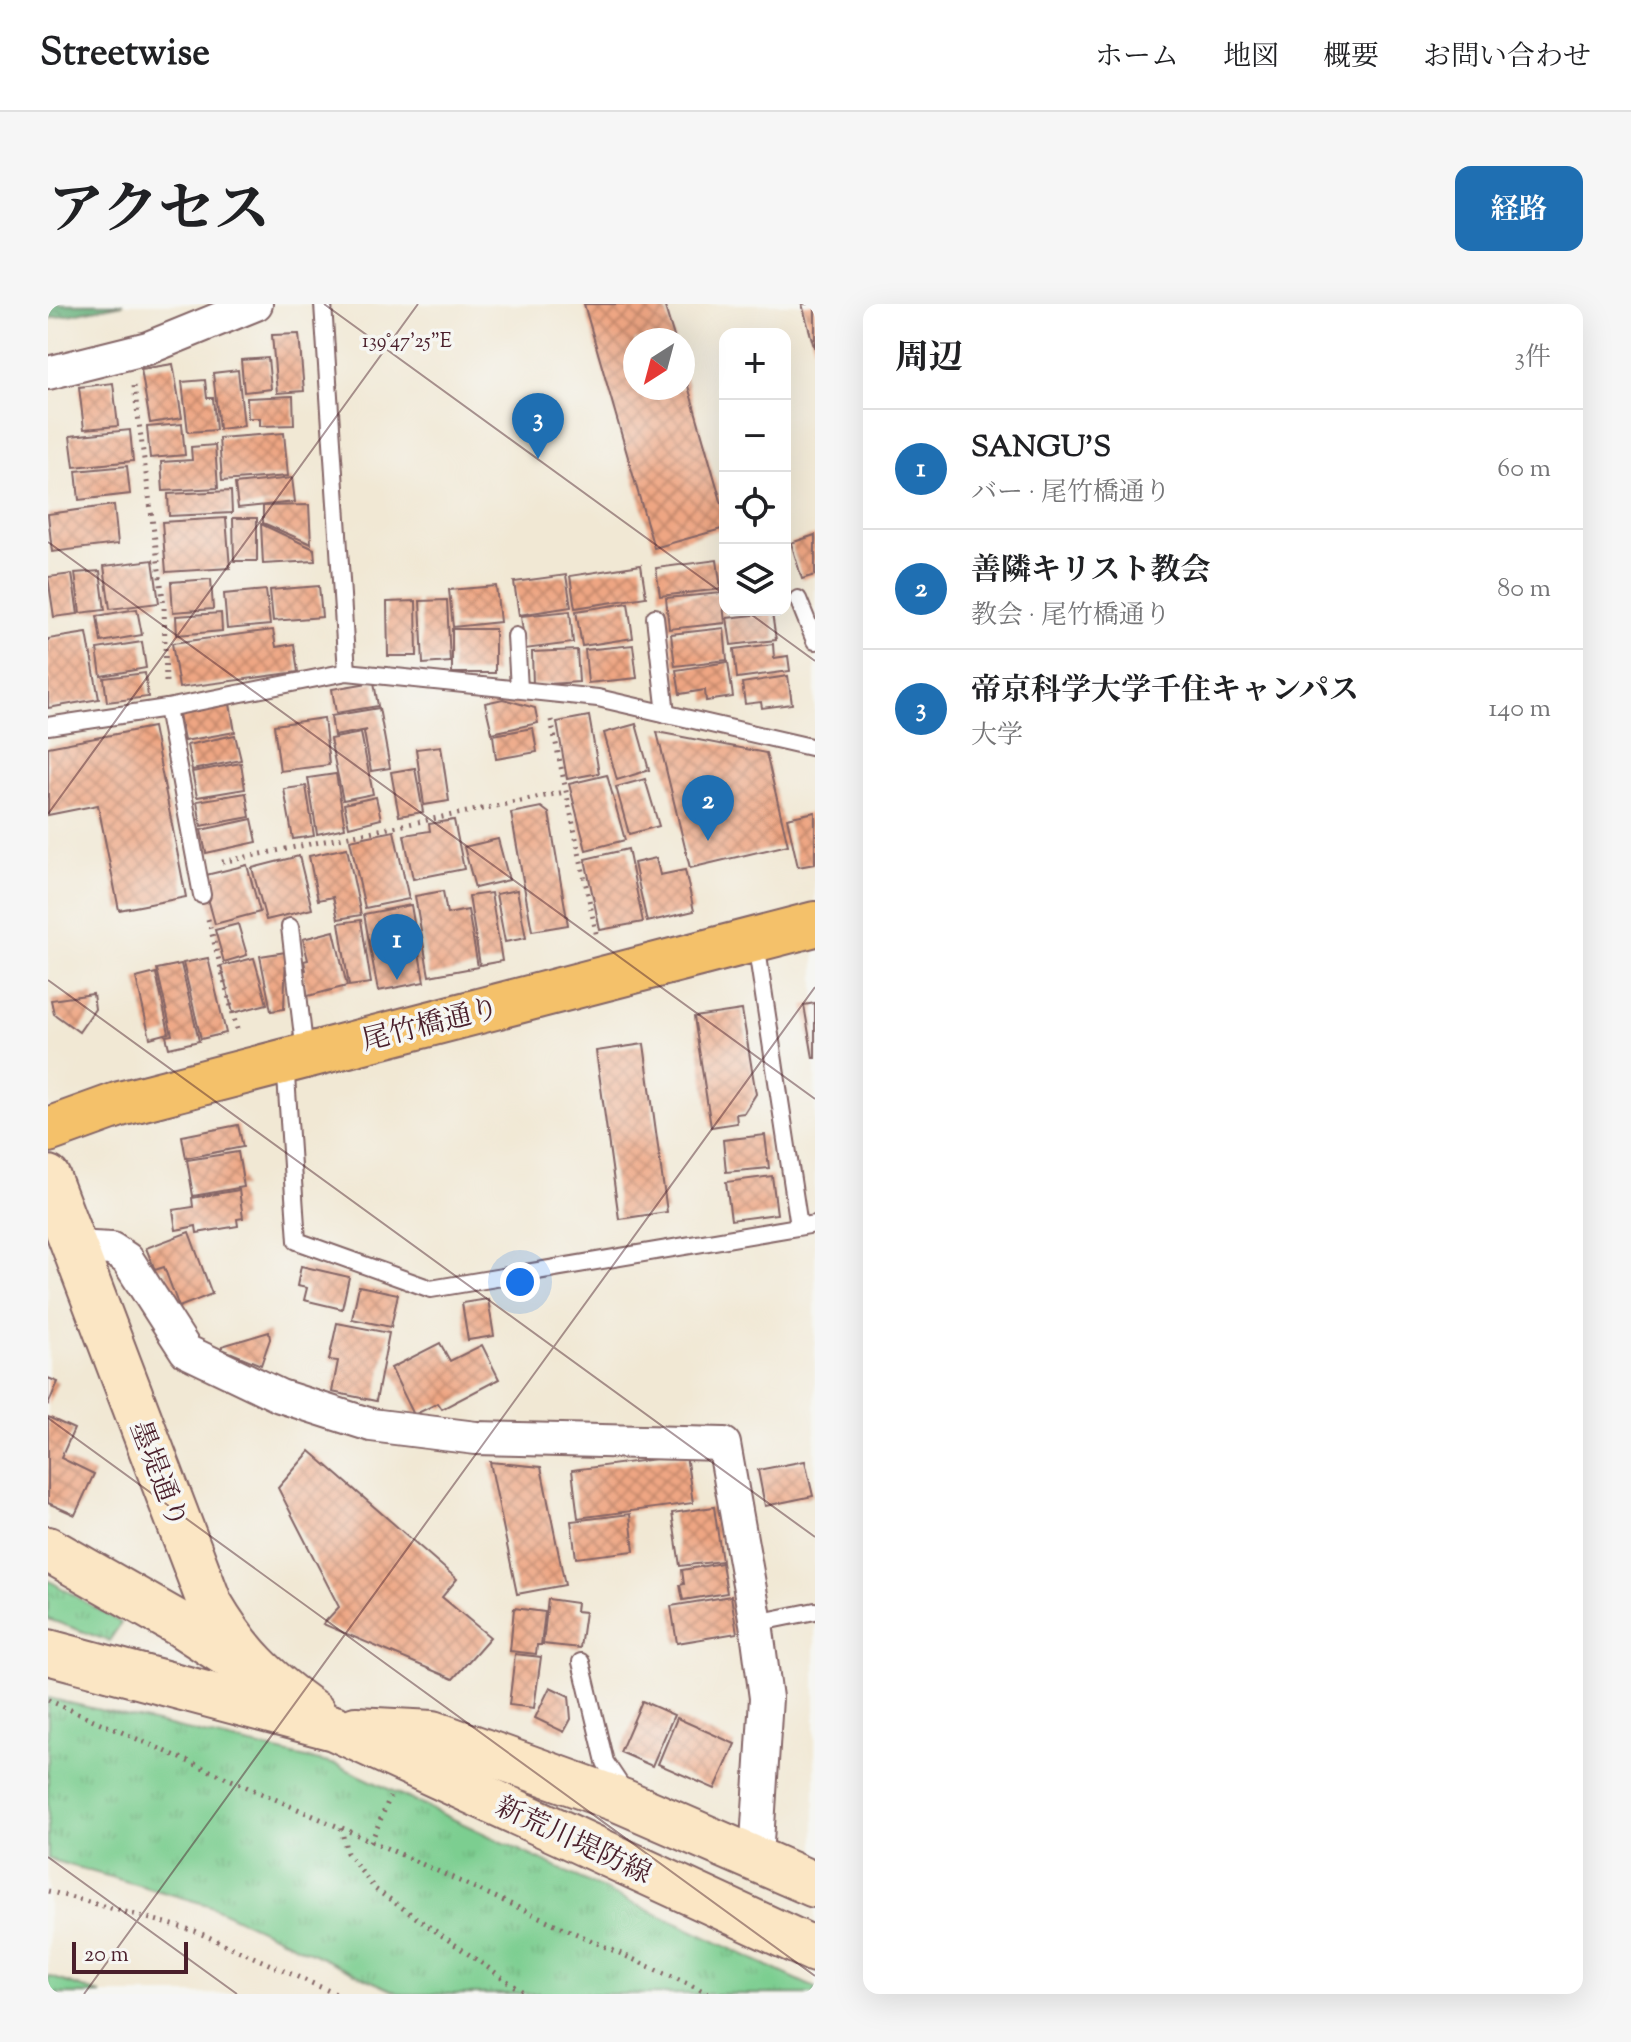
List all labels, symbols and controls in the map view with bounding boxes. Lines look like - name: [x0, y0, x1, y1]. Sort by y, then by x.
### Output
- text: Streetwise: [40, 28, 210, 82]
- text: ホーム: [1095, 38, 1179, 78]
- text: 地図: [1223, 38, 1279, 78]
- text: 概要: [1323, 38, 1379, 78]
- text: お問い合わせ: [1423, 38, 1591, 78]
- button: 経路: [1455, 166, 1583, 251]
- text: アクセス: [48, 173, 270, 254]
- text: 139°47'25"E: [362, 328, 452, 357]
- north arrow: [623, 328, 695, 400]
- map controls: [719, 328, 791, 616]
- button: +: [719, 328, 791, 400]
- text: 周辺: [895, 335, 963, 384]
- text: 3件: [1514, 340, 1551, 377]
- pin: 3: [512, 393, 564, 459]
- button: −: [719, 400, 791, 472]
- text: SANGU'S: [971, 427, 1111, 470]
- text: 1: [917, 451, 925, 488]
- text: 60 m: [1497, 451, 1551, 488]
- button: locate: [719, 472, 791, 544]
- text: バー · 尾竹橋通り: [971, 475, 1171, 512]
- button: layers: [719, 544, 791, 616]
- text: 善隣キリスト教会: [971, 550, 1210, 593]
- text: 2: [915, 571, 927, 608]
- text: 80 m: [1497, 571, 1551, 608]
- text: 教会 · 尾竹橋通り: [971, 598, 1171, 635]
- text: 帝京科学大学千住キャンパス: [971, 670, 1359, 713]
- text: 3: [916, 691, 926, 728]
- text: 140 m: [1488, 691, 1551, 728]
- text: 大学: [971, 718, 1023, 755]
- pin: 2: [682, 775, 734, 841]
- pin: 1: [371, 914, 423, 980]
- street label: 尾竹橋通り: [358, 990, 503, 1062]
- your location: [500, 1262, 540, 1302]
- street label: 墨堤通り: [118, 1416, 196, 1535]
- street label: 新荒川堤防線: [488, 1788, 657, 1895]
- scale bar: [72, 1938, 188, 1974]
- text: 20 m: [84, 1940, 129, 1972]

